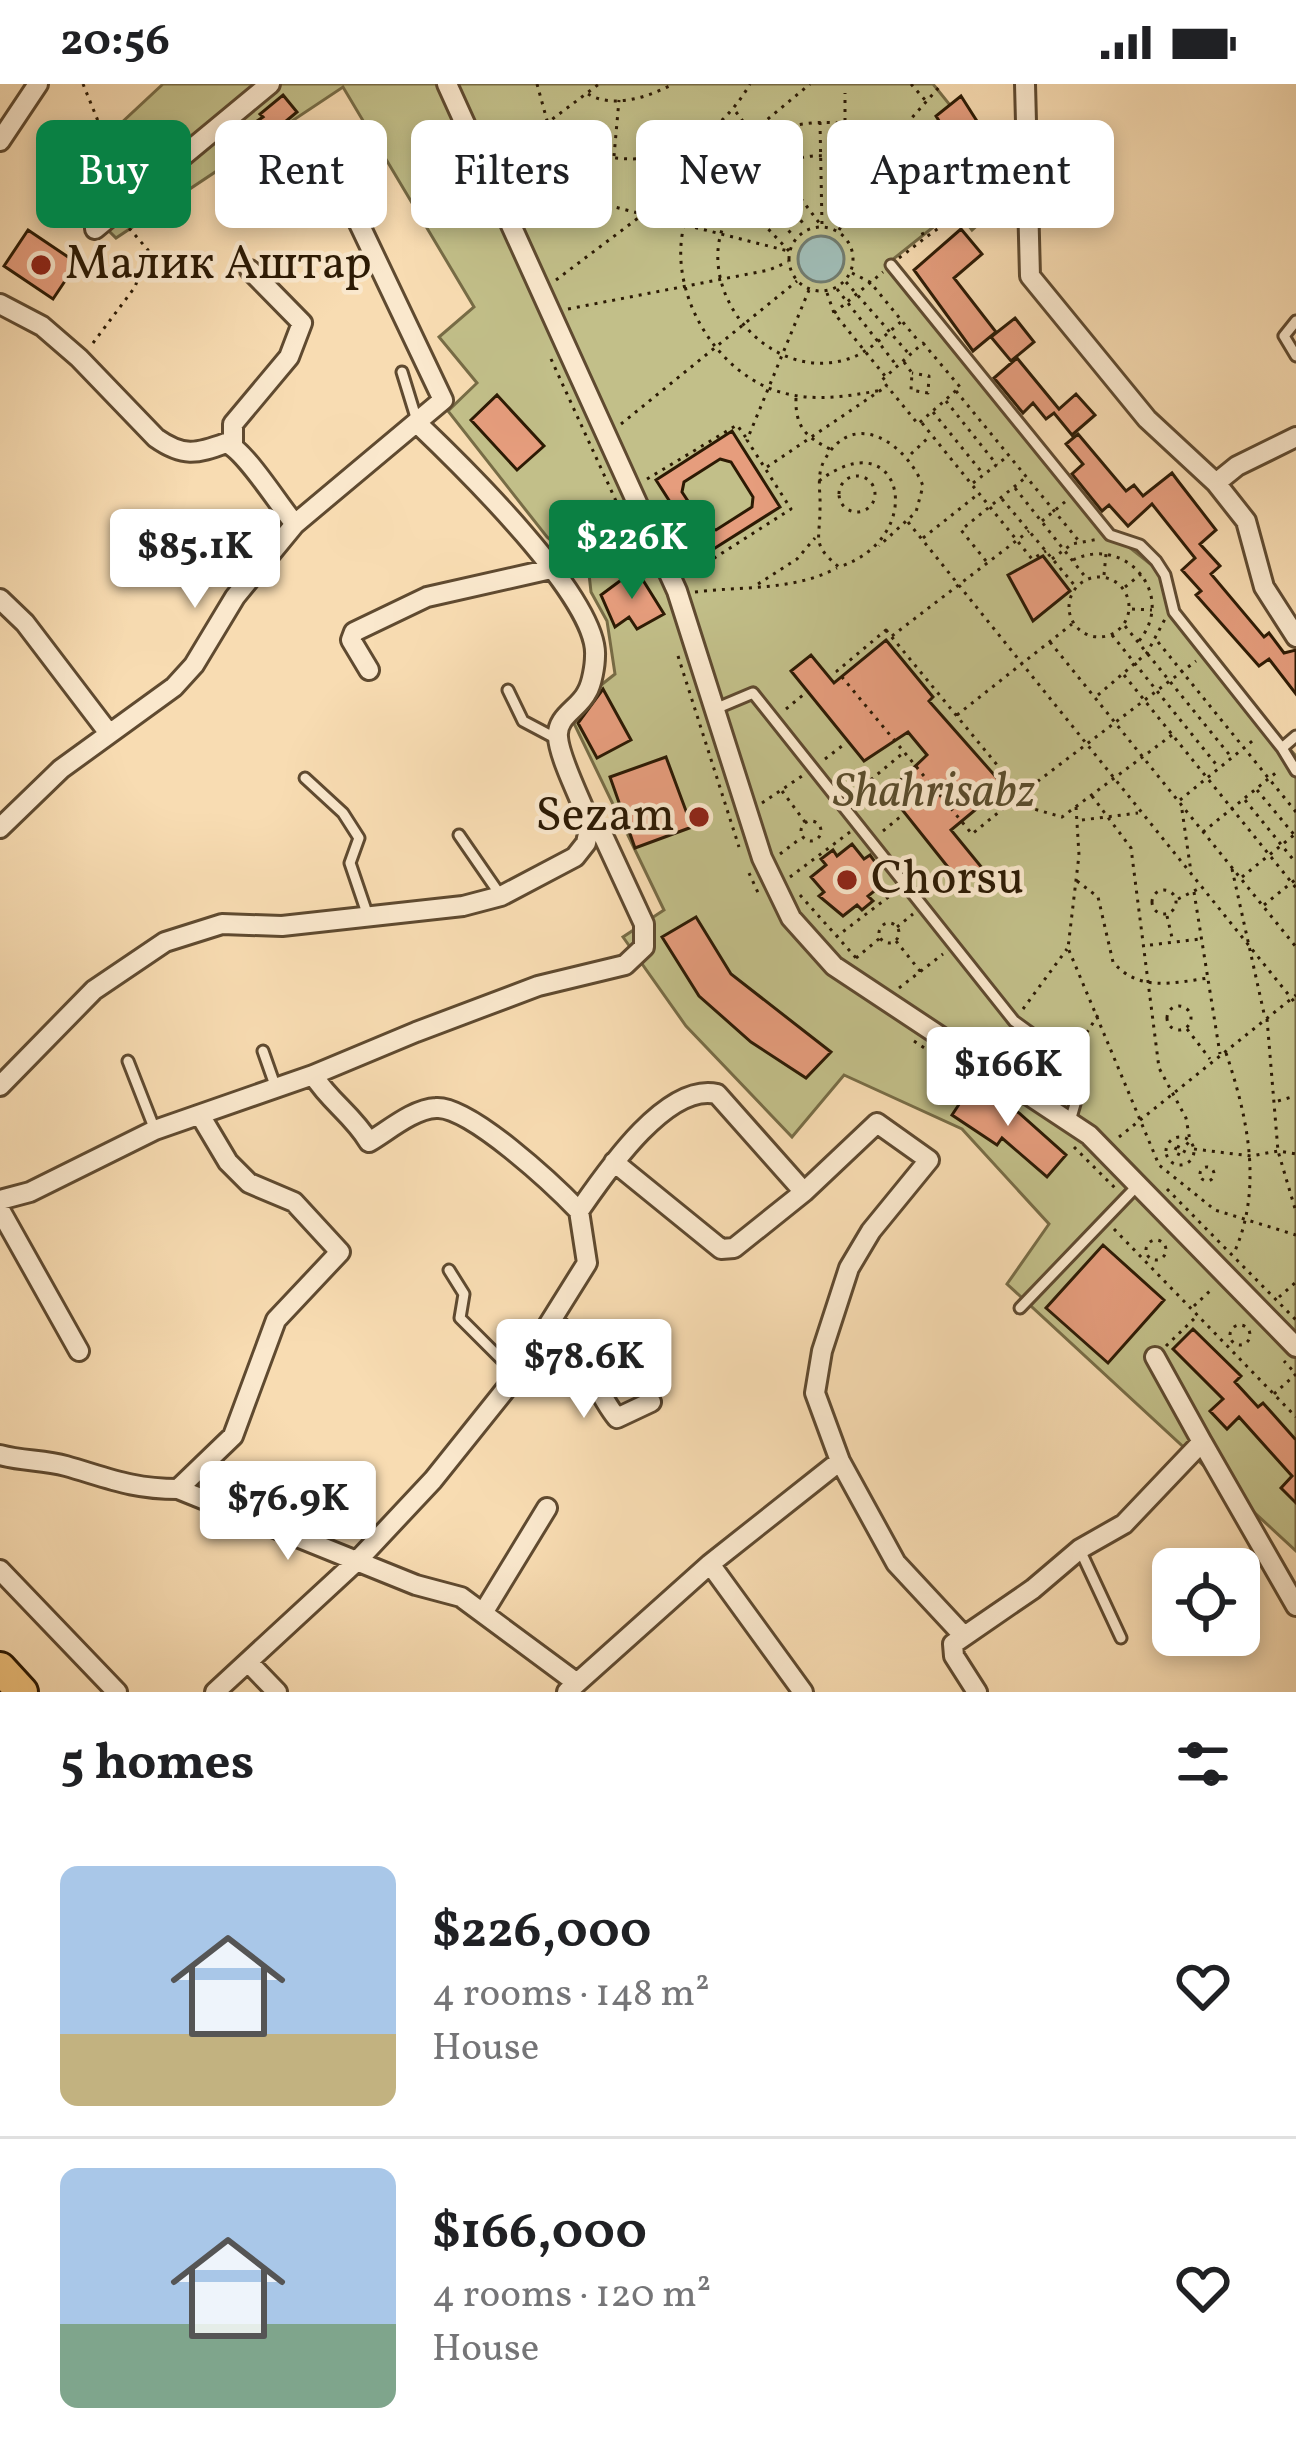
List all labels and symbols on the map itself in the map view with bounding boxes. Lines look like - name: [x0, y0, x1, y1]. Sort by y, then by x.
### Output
- place label: Малик Аштар: [65, 232, 372, 299]
- marker: Малик Аштар: [28, 252, 54, 278]
- pin: $226K: [548, 500, 716, 602]
- pin: $85.1K: [97, 509, 293, 611]
- park label: Shahrisabz: [833, 760, 1035, 827]
- place label: Sezam: [535, 784, 675, 851]
- marker: Sezam: [686, 804, 712, 830]
- place label: Chorsu: [871, 847, 1024, 914]
- marker: Chorsu: [834, 867, 860, 893]
- pin: $166K: [924, 1027, 1092, 1129]
- pin: $78.6K: [486, 1319, 682, 1421]
- pin: $76.9K: [190, 1461, 386, 1563]

